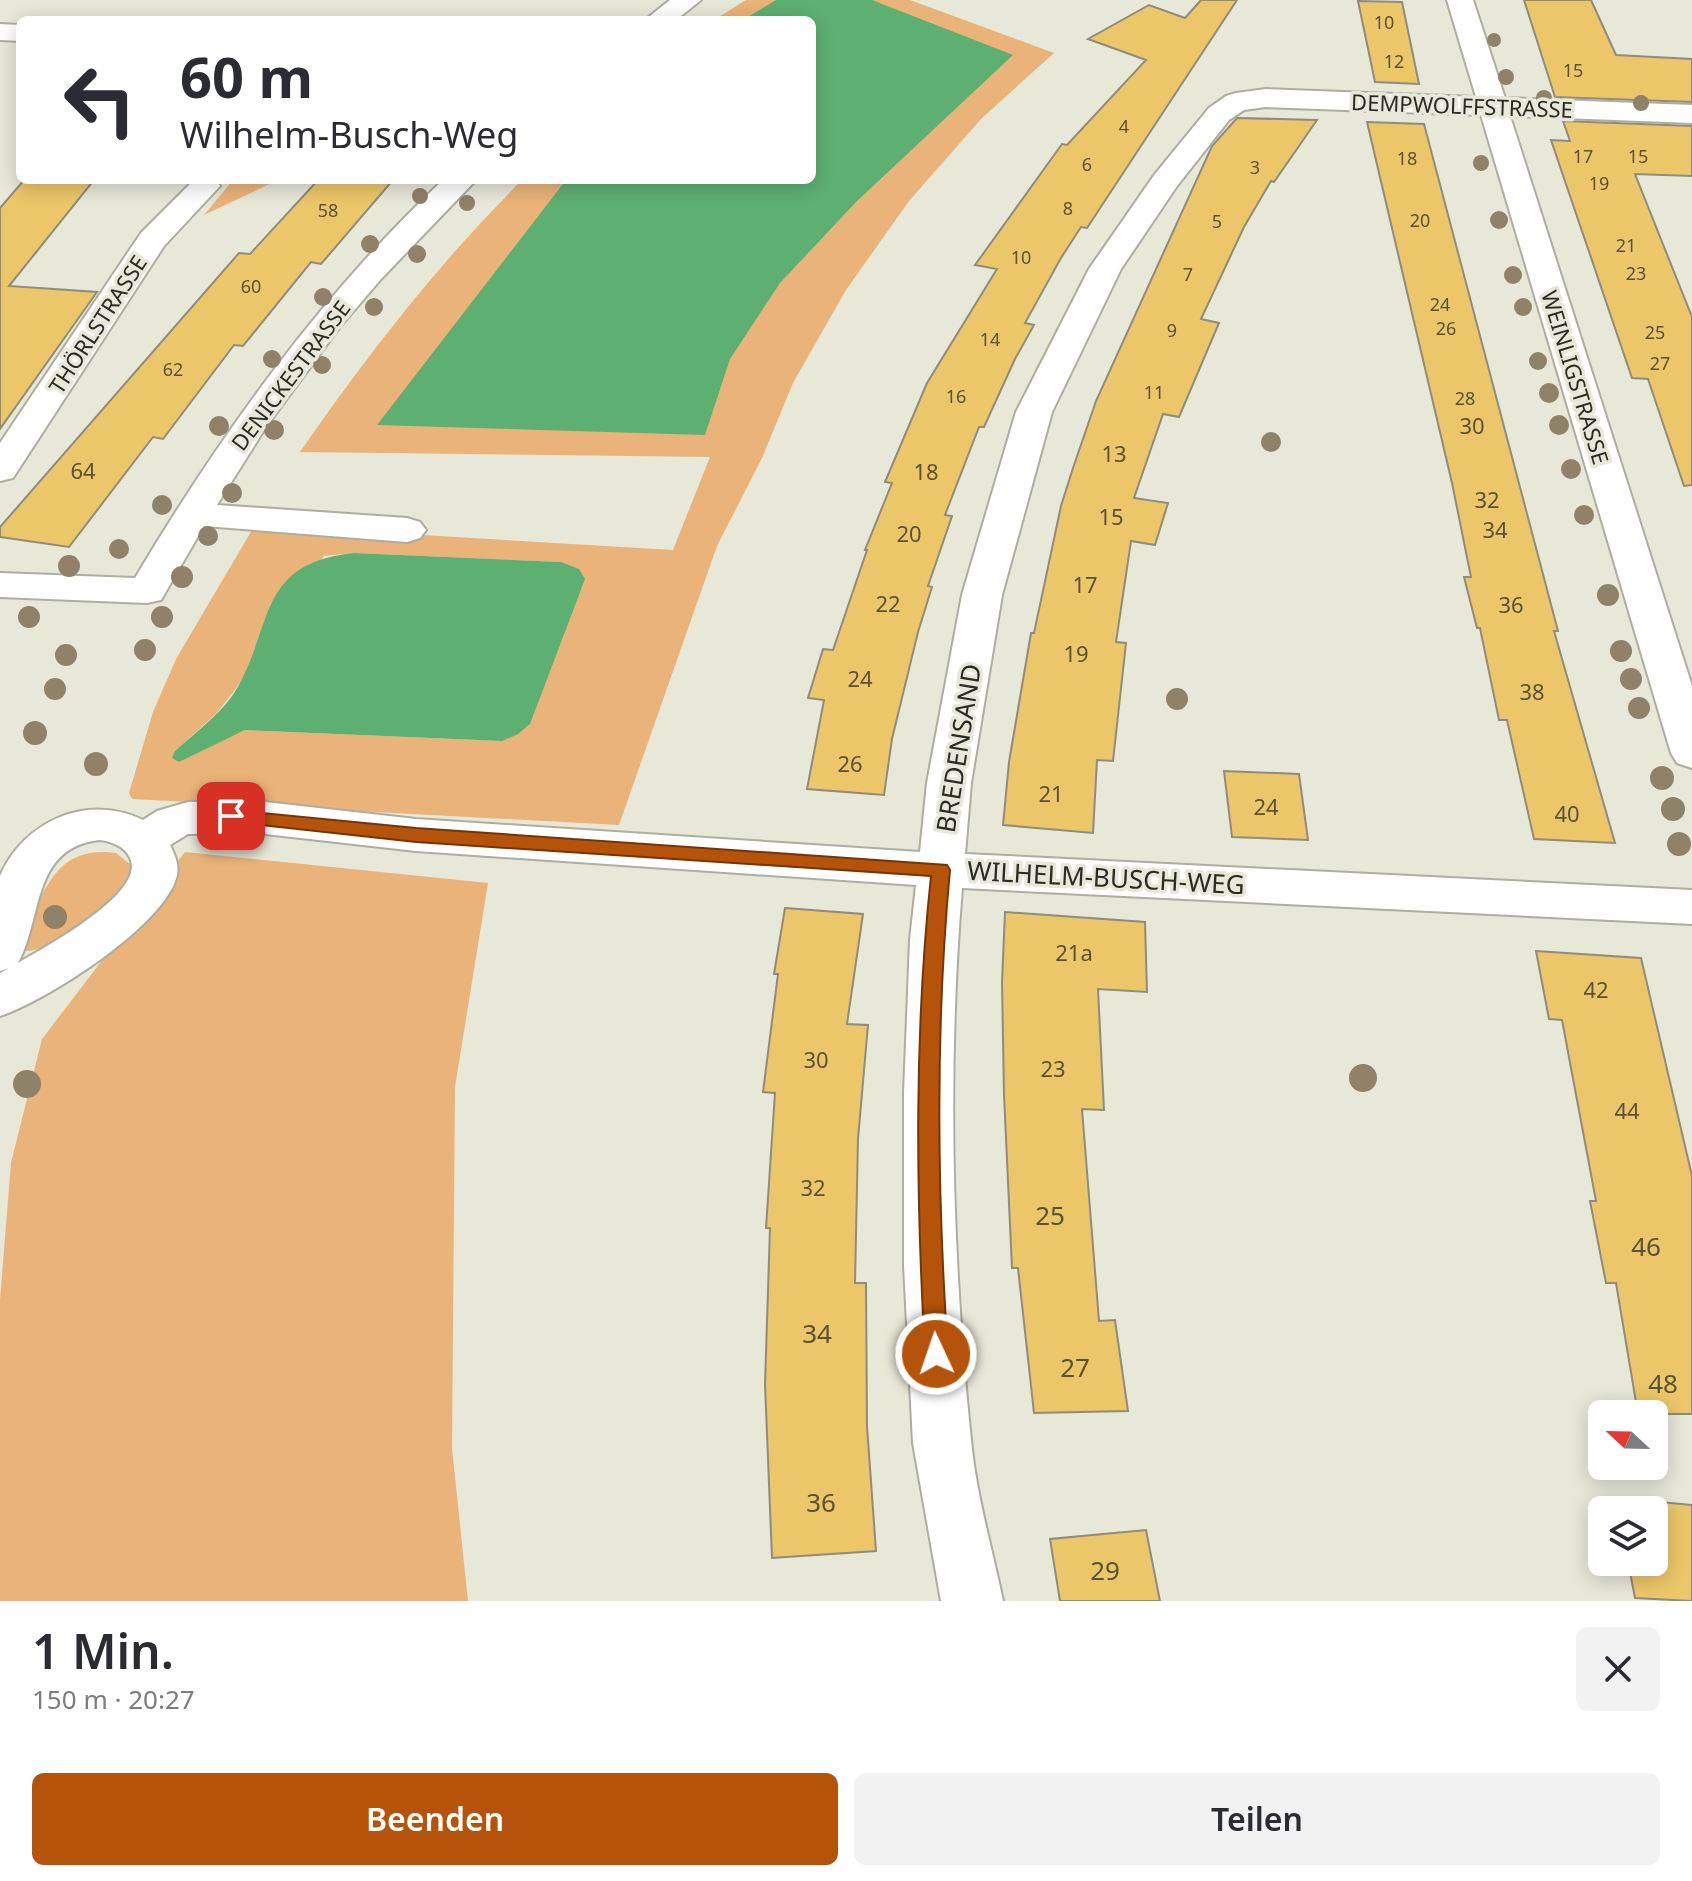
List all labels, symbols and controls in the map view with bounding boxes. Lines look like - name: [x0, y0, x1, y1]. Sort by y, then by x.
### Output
- house number: 10: [1374, 10, 1394, 34]
- text: 60 m: [180, 38, 313, 114]
- icon: left: [48, 48, 152, 152]
- house number: 12: [1384, 49, 1404, 73]
- house number: 15: [1563, 58, 1583, 82]
- street label: DEMPWOLFFSTRASSE: [1351, 86, 1573, 124]
- text: Wilhelm-Busch-Weg: [180, 110, 518, 159]
- house number: 4: [1119, 114, 1129, 138]
- house number: 17: [1573, 144, 1593, 168]
- house number: 15: [1628, 144, 1648, 168]
- house number: 18: [1397, 146, 1417, 170]
- house number: 6: [1082, 152, 1092, 176]
- house number: 3: [1250, 155, 1260, 179]
- house number: 19: [1589, 171, 1609, 195]
- house number: 8: [1063, 196, 1073, 220]
- house number: 58: [318, 198, 338, 222]
- house number: 20: [1410, 208, 1430, 232]
- house number: 5: [1212, 209, 1222, 233]
- house number: 21: [1616, 233, 1636, 257]
- house number: 10: [1011, 245, 1031, 269]
- street label: THÖRLSTRASSE: [41, 249, 153, 399]
- house number: 23: [1626, 261, 1646, 285]
- house number: 7: [1183, 262, 1193, 286]
- house number: 60: [241, 274, 261, 298]
- street label: WEINLIGSTRASSE: [1535, 286, 1617, 468]
- house number: 24: [1430, 292, 1450, 316]
- street label: DENICKESTRASSE: [224, 294, 356, 456]
- house number: 26: [1436, 316, 1456, 340]
- house number: 9: [1167, 318, 1177, 342]
- house number: 25: [1645, 320, 1665, 344]
- house number: 14: [980, 327, 1000, 351]
- house number: 27: [1650, 351, 1670, 375]
- house number: 62: [163, 357, 183, 381]
- house number: 11: [1144, 380, 1164, 404]
- house number: 16: [946, 384, 966, 408]
- house number: 28: [1455, 386, 1475, 410]
- house number: 30: [1459, 410, 1485, 440]
- house number: 13: [1101, 438, 1127, 468]
- house number: 64: [70, 455, 96, 485]
- house number: 18: [913, 456, 939, 486]
- house number: 32: [1474, 484, 1500, 514]
- house number: 15: [1098, 501, 1124, 531]
- house number: 34: [1482, 514, 1508, 544]
- house number: 20: [896, 518, 922, 548]
- house number: 17: [1072, 569, 1098, 599]
- house number: 22: [875, 588, 901, 618]
- house number: 36: [1498, 589, 1524, 619]
- house number: 19: [1063, 638, 1089, 668]
- street label: BREDENSAND: [927, 661, 989, 835]
- house number: 24: [847, 663, 873, 693]
- house number: 38: [1519, 676, 1545, 706]
- house number: 26: [837, 748, 863, 778]
- house number: 21: [1038, 778, 1064, 808]
- pin: [197, 782, 265, 850]
- house number: 24: [1253, 791, 1279, 821]
- icon: arrive: [209, 794, 253, 838]
- house number: 40: [1554, 798, 1580, 828]
- street label: WILHELM-BUSCH-WEG: [966, 852, 1246, 902]
- house number: 21a: [1055, 937, 1093, 967]
- house number: 42: [1583, 974, 1609, 1004]
- house number: 30: [803, 1044, 829, 1074]
- house number: 23: [1040, 1053, 1066, 1083]
- house number: 44: [1614, 1095, 1640, 1125]
- house number: 32: [800, 1172, 826, 1202]
- house number: 25: [1035, 1197, 1065, 1233]
- house number: 46: [1631, 1228, 1661, 1264]
- position arrow: [894, 1312, 978, 1396]
- house number: 34: [802, 1315, 832, 1351]
- house number: 27: [1060, 1349, 1090, 1385]
- house number: 48: [1648, 1365, 1678, 1401]
- north arrow: [1588, 1400, 1668, 1480]
- map controls: [1588, 1400, 1668, 1576]
- house number: 36: [806, 1484, 836, 1520]
- button: layers: [1588, 1496, 1668, 1576]
- house number: 29: [1090, 1552, 1120, 1588]
- text: 1 Min.: [32, 1618, 174, 1683]
- button: close: [1576, 1627, 1660, 1711]
- text: 150 m · 20:27: [32, 1681, 195, 1717]
- button: Beenden: [32, 1773, 838, 1865]
- button: Teilen: [854, 1773, 1660, 1865]

